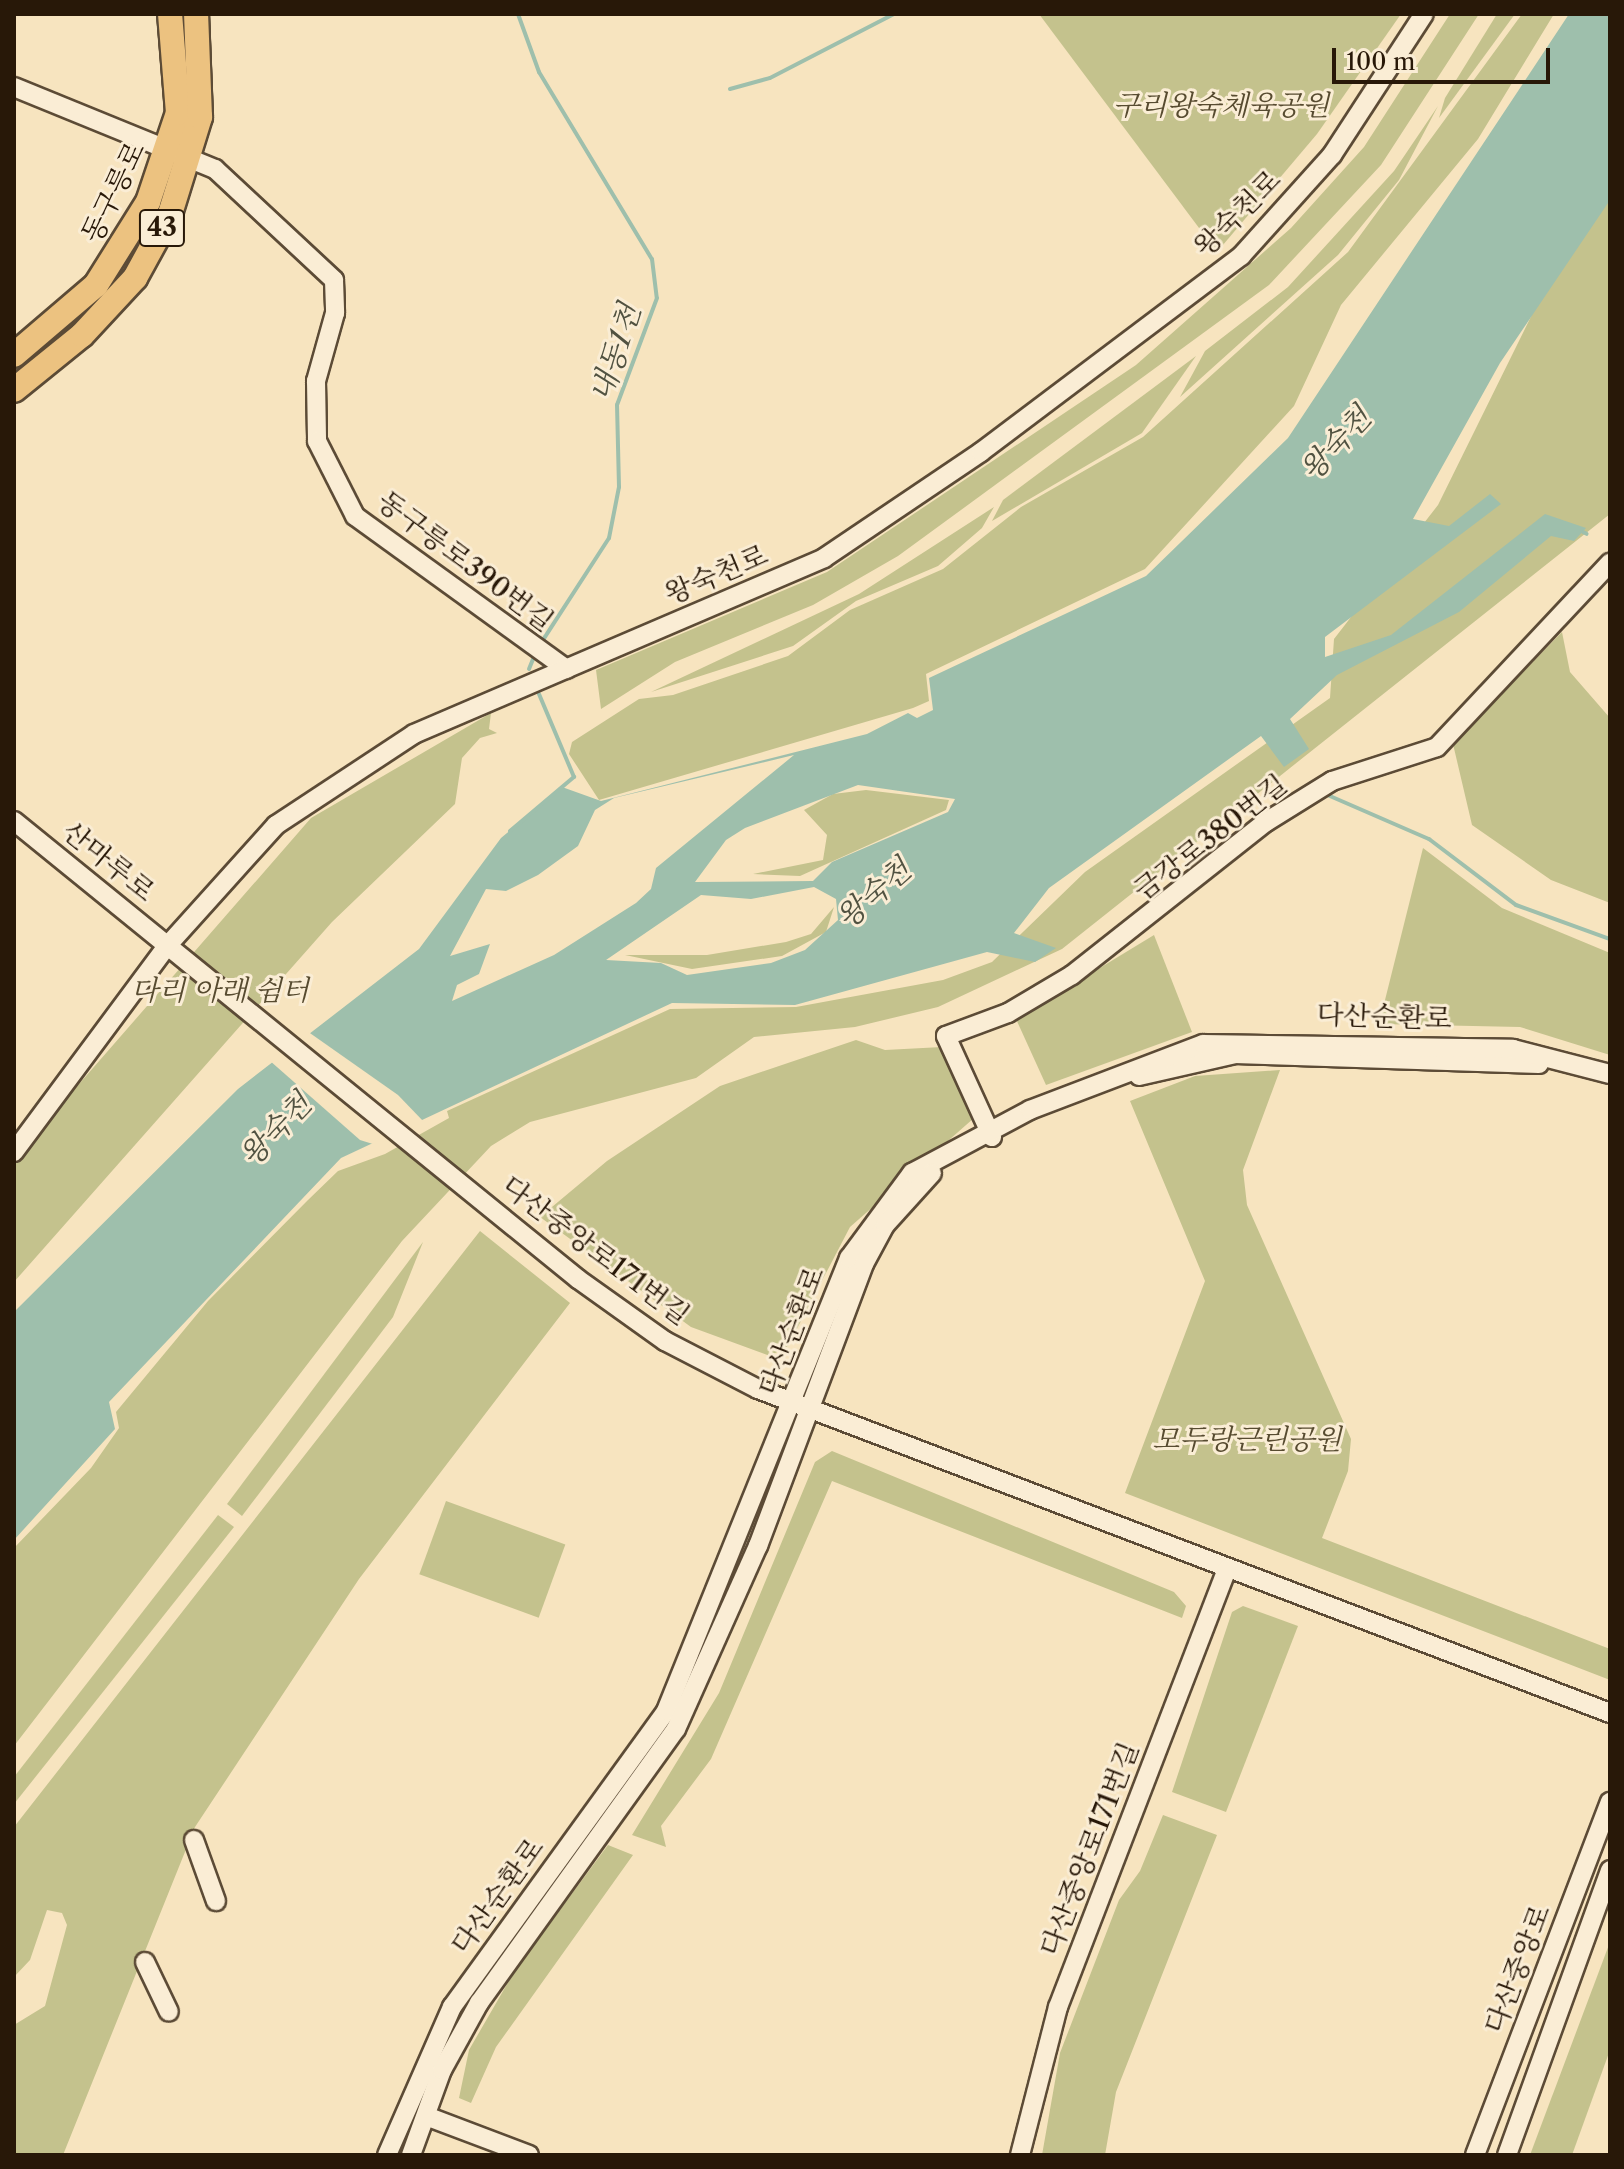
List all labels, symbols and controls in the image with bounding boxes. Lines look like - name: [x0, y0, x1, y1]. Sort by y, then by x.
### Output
- scale bar: [1336, 32, 1554, 82]
- text: 100 m: [1346, 47, 1415, 76]
- park label: 구리왕숙체육공원: [1113, 88, 1329, 122]
- street label: 동구릉로: [74, 136, 152, 248]
- street label: 왕숙천로: [1187, 163, 1287, 263]
- road number: 43: [138, 206, 186, 250]
- water label: 내동1천: [583, 300, 649, 406]
- water label: 왕숙천: [1293, 400, 1379, 488]
- street label: 동구릉로390번길: [371, 484, 561, 638]
- street label: 왕숙천로: [660, 537, 772, 611]
- street label: 금강로380번길: [1127, 767, 1293, 907]
- street label: 산마루로: [56, 814, 162, 908]
- water label: 왕숙천: [829, 852, 919, 936]
- park label: 다리 아래 쉼터: [131, 973, 309, 1007]
- street label: 다산순환로: [1316, 997, 1452, 1035]
- water label: 왕숙천: [233, 1086, 319, 1174]
- street label: 다산중앙로171번길: [495, 1168, 697, 1332]
- street label: 다산순환로: [751, 1262, 831, 1400]
- park label: 모두랑근린공원: [1152, 1422, 1342, 1456]
- street label: 다산중앙로171번길: [1033, 1737, 1145, 1961]
- street label: 다산순환로: [444, 1831, 550, 1961]
- street label: 다산중앙로: [1477, 1900, 1557, 2038]

